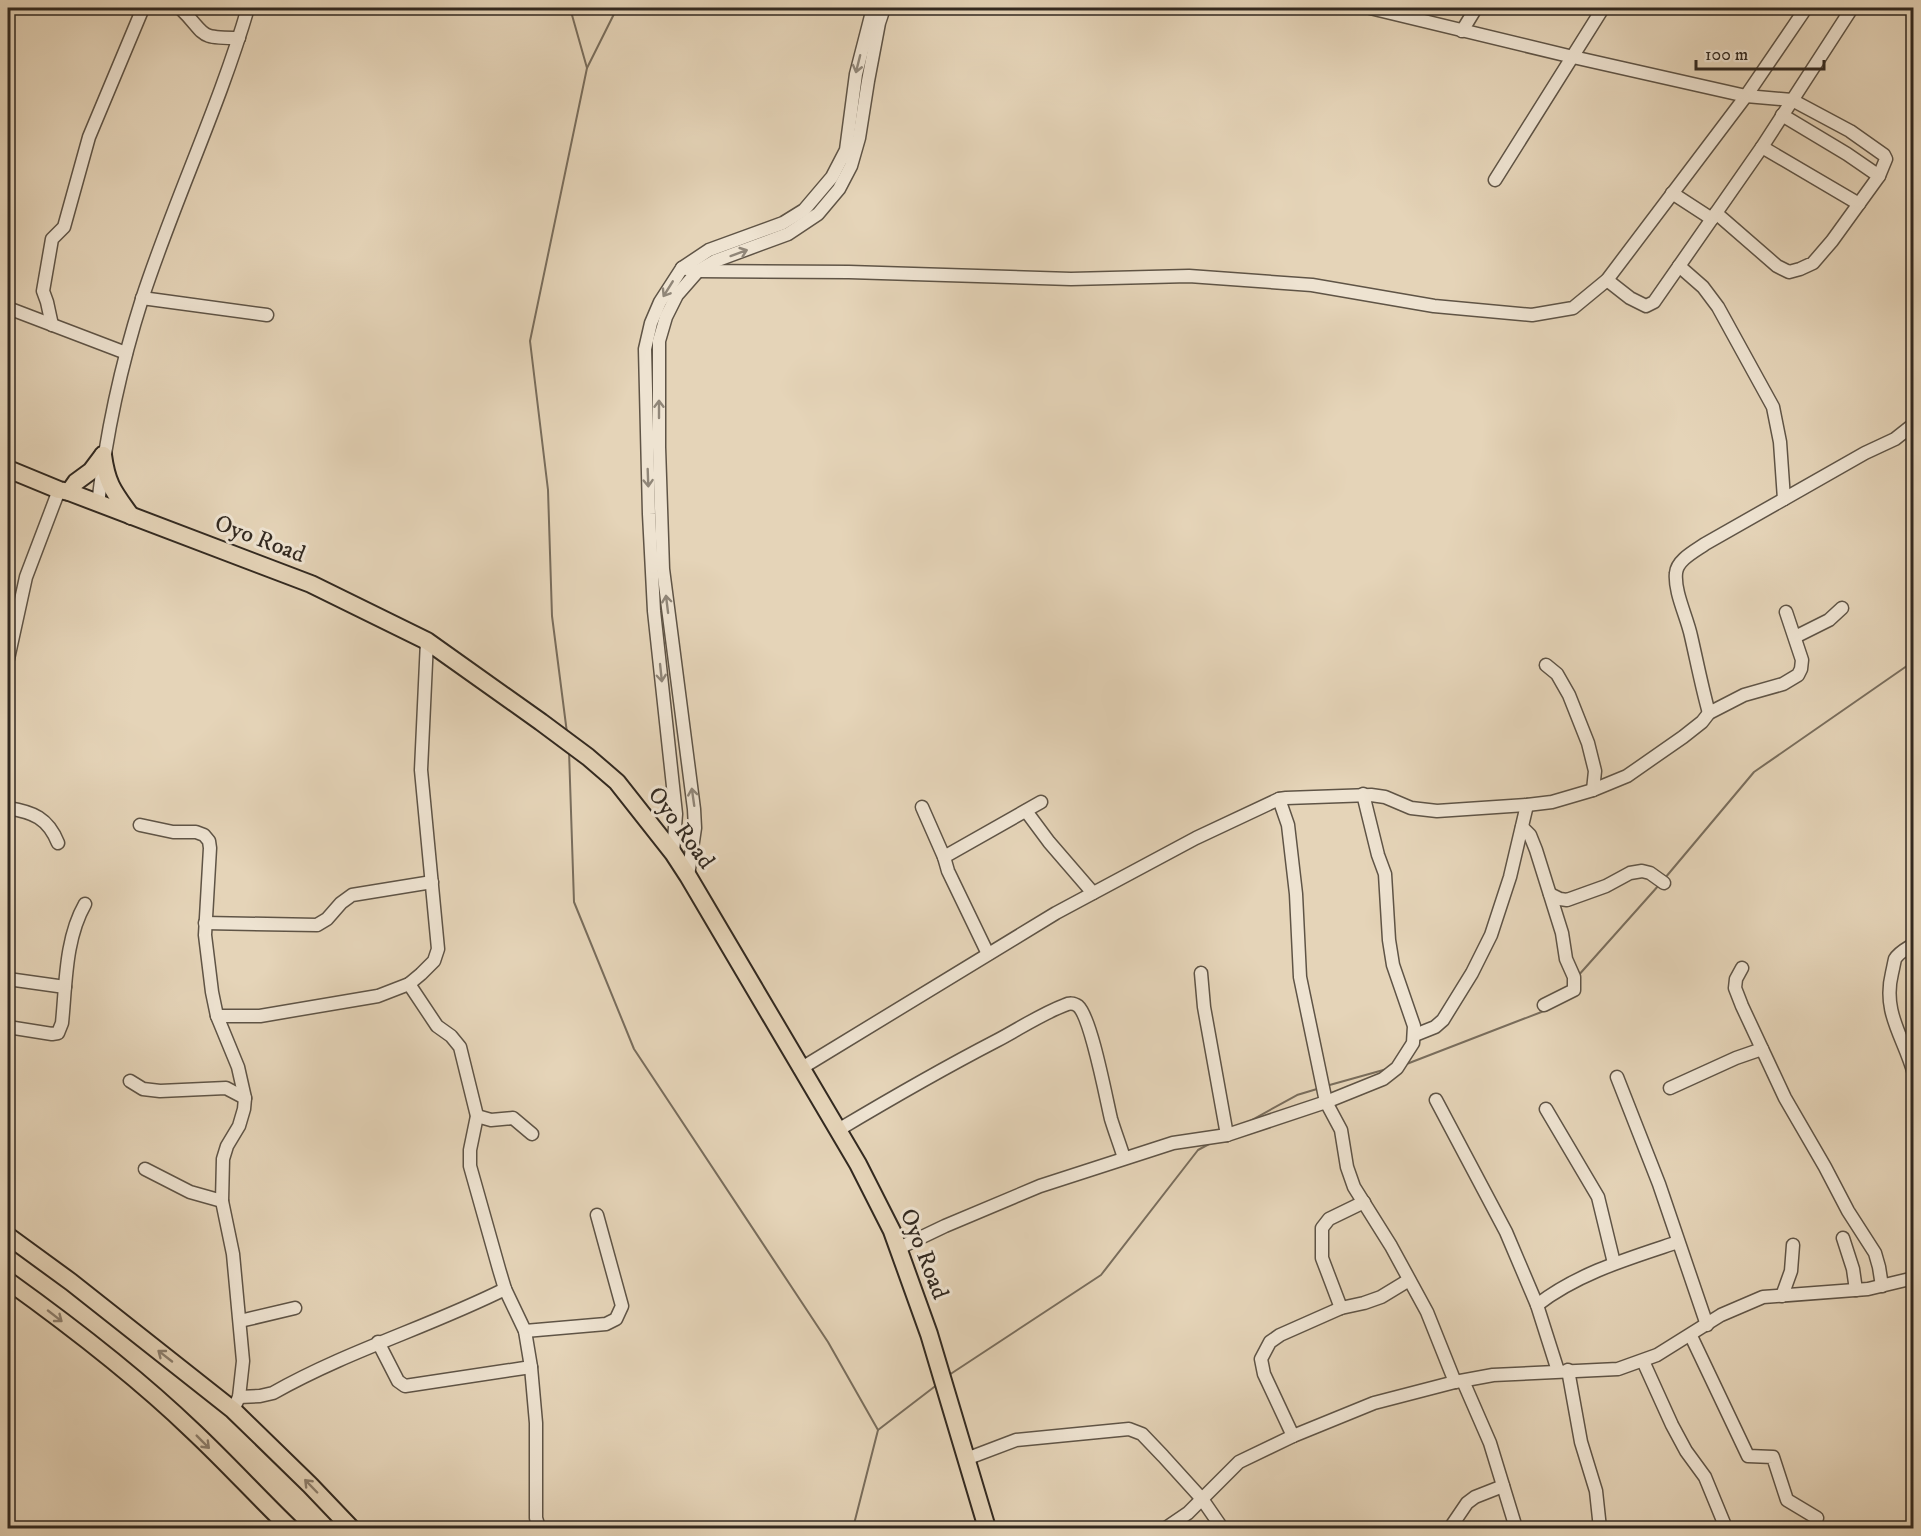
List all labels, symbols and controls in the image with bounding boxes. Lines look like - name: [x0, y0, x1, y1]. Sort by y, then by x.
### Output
- scale bar: [1696, 33, 1824, 71]
- text: 100 m: [1705, 44, 1748, 66]
- one-way arrow: [852, 54, 864, 73]
- one-way arrow: [729, 246, 748, 257]
- one-way arrow: [662, 280, 674, 296]
- one-way arrow: [653, 400, 665, 420]
- one-way arrow: [643, 468, 654, 488]
- street label: Oyo Road: [210, 508, 310, 570]
- one-way arrow: [661, 595, 672, 615]
- one-way arrow: [656, 663, 667, 682]
- street label: Oyo Road: [641, 781, 721, 875]
- one-way arrow: [687, 788, 698, 808]
- street label: Oyo Road: [893, 1204, 955, 1304]
- one-way arrow: [47, 1309, 63, 1322]
- one-way arrow: [158, 1350, 174, 1363]
- one-way arrow: [196, 1434, 211, 1449]
- one-way arrow: [303, 1478, 318, 1493]

